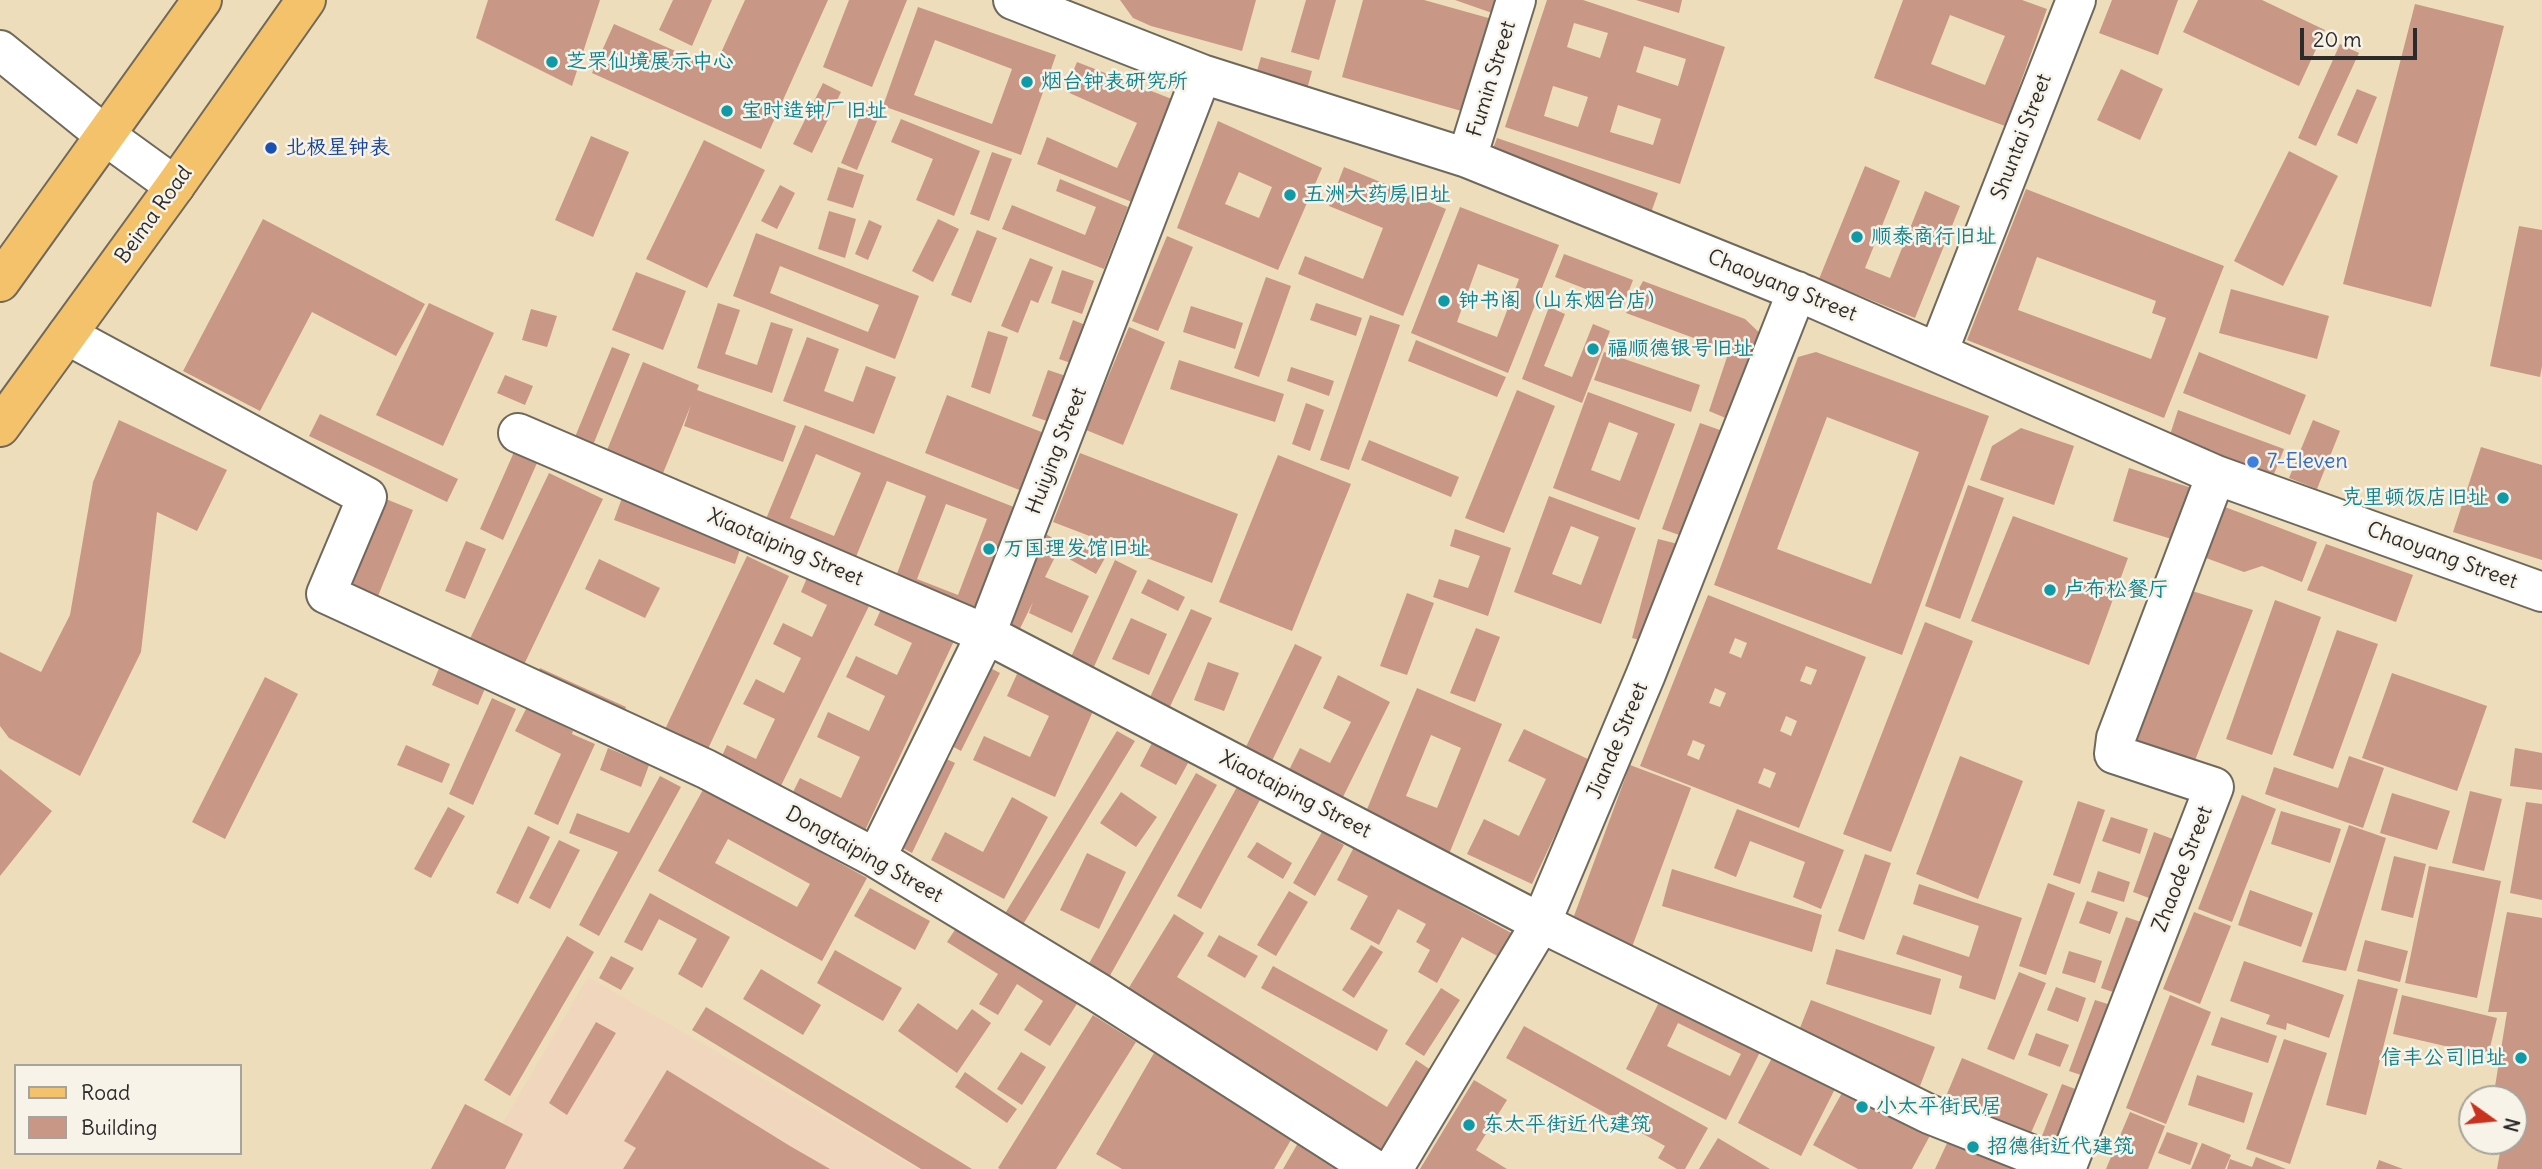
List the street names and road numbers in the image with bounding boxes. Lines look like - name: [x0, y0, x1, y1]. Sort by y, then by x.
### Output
- street label: Fumin Street: [1462, 18, 1522, 140]
- street label: Shuntai Street: [1986, 71, 2058, 203]
- street label: Beima Road: [110, 161, 198, 269]
- street label: Chaoyang Street: [1704, 245, 1860, 327]
- street label: Huiying Street: [1021, 384, 1093, 518]
- street label: Xiaotaiping Street: [703, 504, 867, 592]
- street label: Chaoyang Street: [2363, 517, 2521, 595]
- street label: Jiande Street: [1582, 679, 1654, 803]
- street label: Xiaotaiping Street: [1215, 746, 1375, 844]
- street label: Dongtaiping Street: [781, 801, 947, 909]
- street label: Zhaode Street: [2148, 803, 2218, 935]

